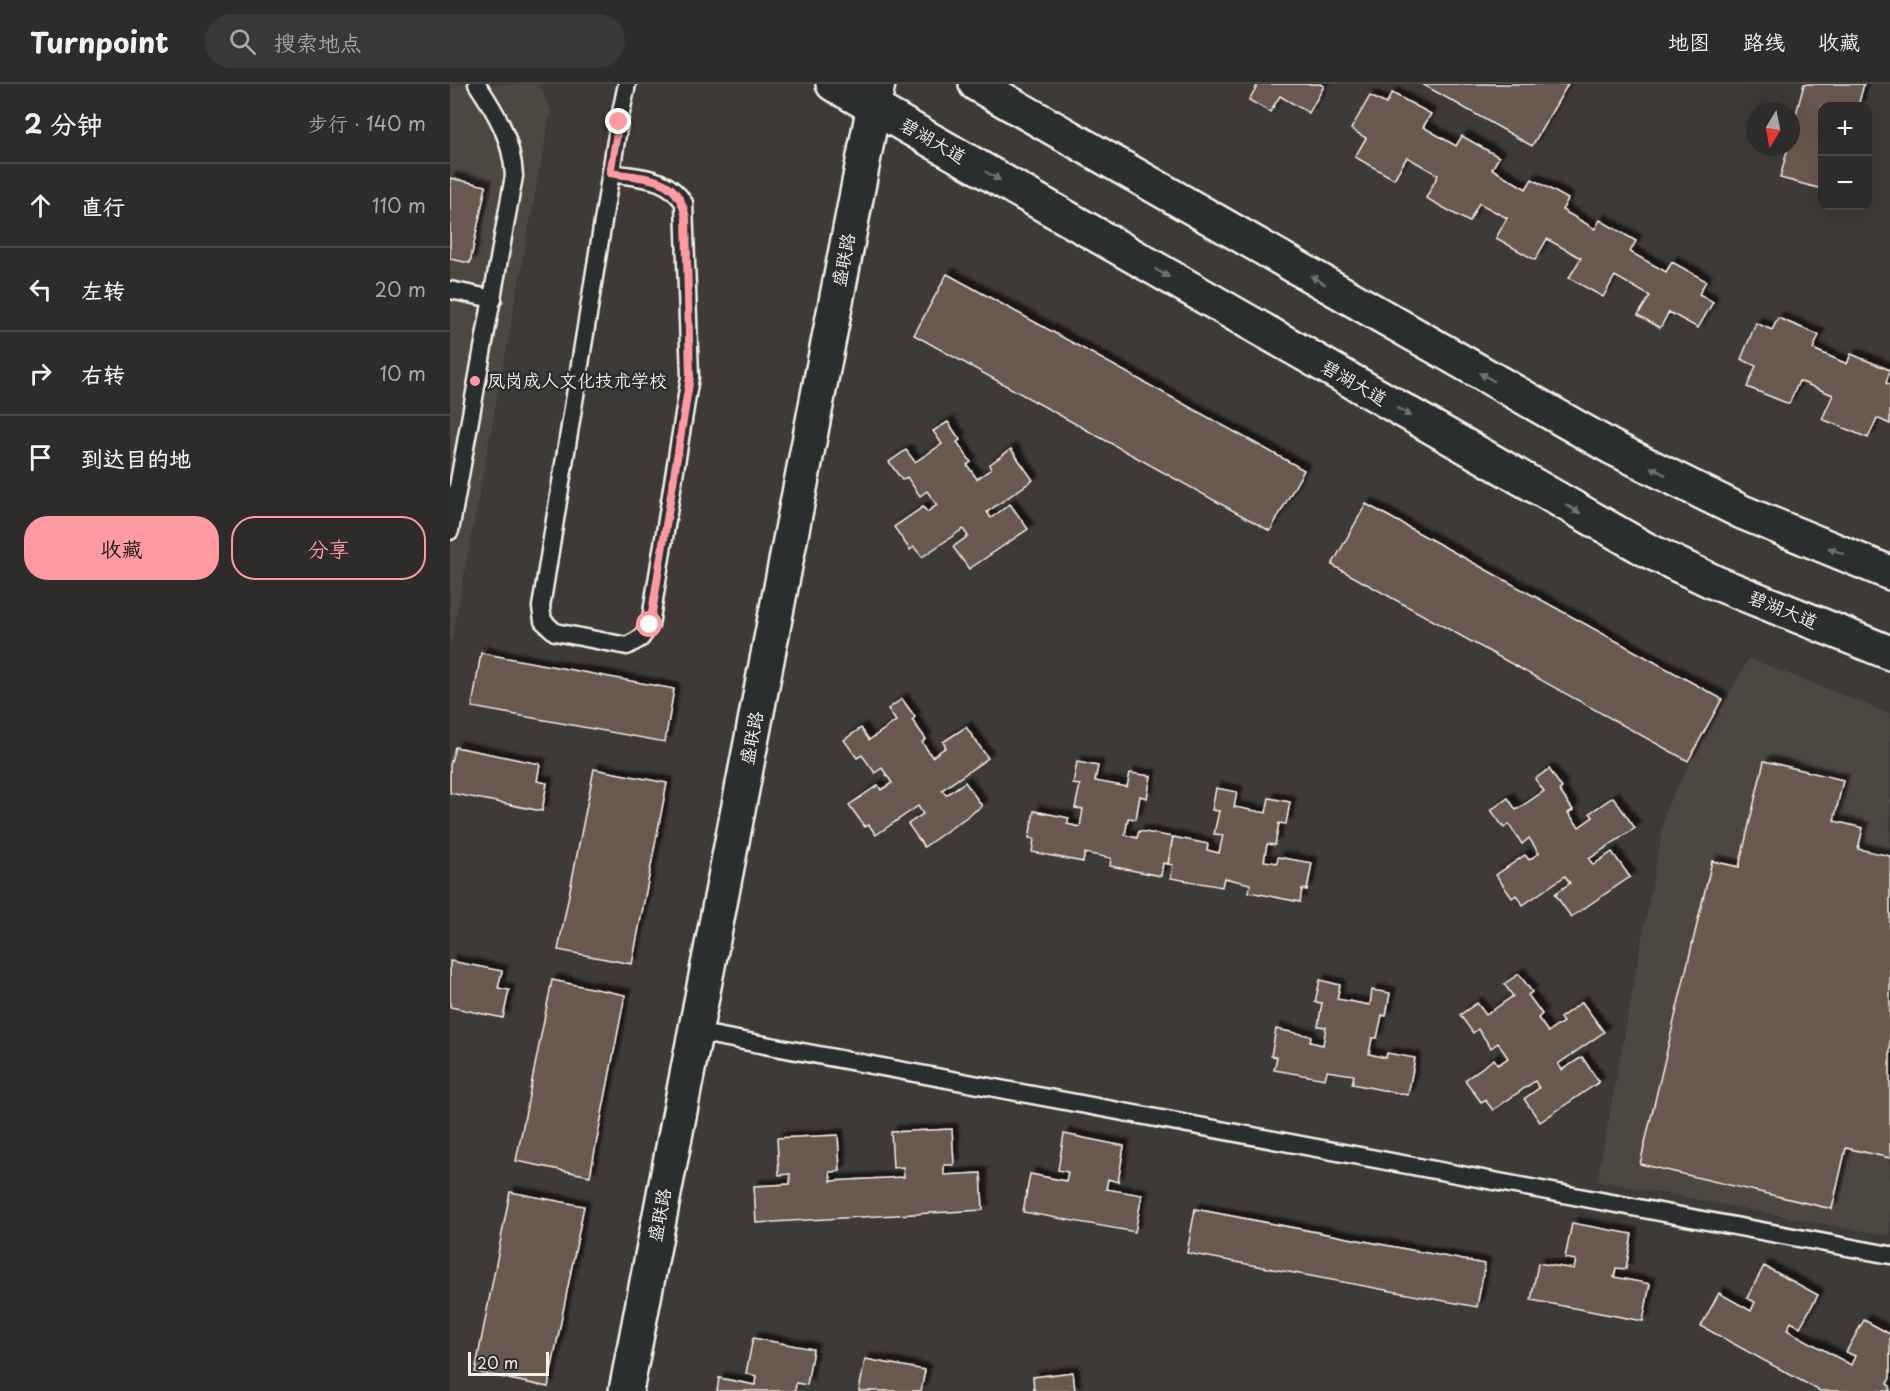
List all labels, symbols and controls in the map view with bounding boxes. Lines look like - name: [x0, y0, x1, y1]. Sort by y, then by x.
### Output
- search box: [205, 14, 625, 68]
- text: Turnpoint: [30, 20, 169, 63]
- icon: search: [226, 25, 259, 58]
- text: 搜索地点: [274, 25, 362, 58]
- text: 地图: [1668, 25, 1710, 57]
- text: 路线: [1743, 25, 1785, 57]
- text: 收藏: [1818, 25, 1860, 57]
- north arrow: [1746, 102, 1800, 156]
- map controls: [1818, 102, 1872, 210]
- button: +: [1818, 102, 1872, 156]
- text: 2 分钟: [24, 104, 103, 143]
- text: 步行 · 140 m: [308, 108, 426, 138]
- route end: [605, 108, 631, 134]
- street label: 碧湖大道: [896, 110, 972, 169]
- button: −: [1818, 156, 1872, 210]
- one-way arrow: [985, 171, 1002, 181]
- icon: ahead: [24, 189, 57, 222]
- text: 直行: [81, 189, 125, 222]
- text: 110 m: [372, 190, 426, 220]
- street label: 盛联路: [824, 231, 861, 289]
- one-way arrow: [1154, 268, 1171, 278]
- icon: left: [24, 273, 57, 306]
- text: 左转: [81, 273, 125, 306]
- text: 20 m: [374, 274, 426, 304]
- one-way arrow: [1310, 275, 1326, 286]
- street label: 碧湖大道: [1317, 352, 1393, 411]
- icon: right: [24, 357, 57, 390]
- text: 右转: [81, 357, 125, 390]
- text: 10 m: [379, 358, 426, 388]
- place label: 凤岗成人文化技术学校: [487, 366, 667, 393]
- one-way arrow: [1479, 372, 1495, 383]
- marker: 凤岗成人文化技术学校: [468, 374, 482, 388]
- one-way arrow: [1396, 407, 1413, 417]
- icon: arrive: [24, 441, 57, 474]
- text: 到达目的地: [81, 441, 191, 474]
- one-way arrow: [1649, 467, 1666, 476]
- one-way arrow: [1565, 504, 1581, 515]
- button: 收藏: [24, 516, 219, 580]
- button: 分享: [231, 516, 426, 580]
- one-way arrow: [1826, 546, 1844, 556]
- street label: 碧湖大道: [1745, 583, 1822, 635]
- route start: [636, 611, 662, 637]
- street label: 盛联路: [732, 709, 769, 767]
- street label: 盛联路: [640, 1186, 677, 1244]
- scale bar: [468, 1349, 549, 1376]
- text: 20 m: [477, 1350, 518, 1374]

